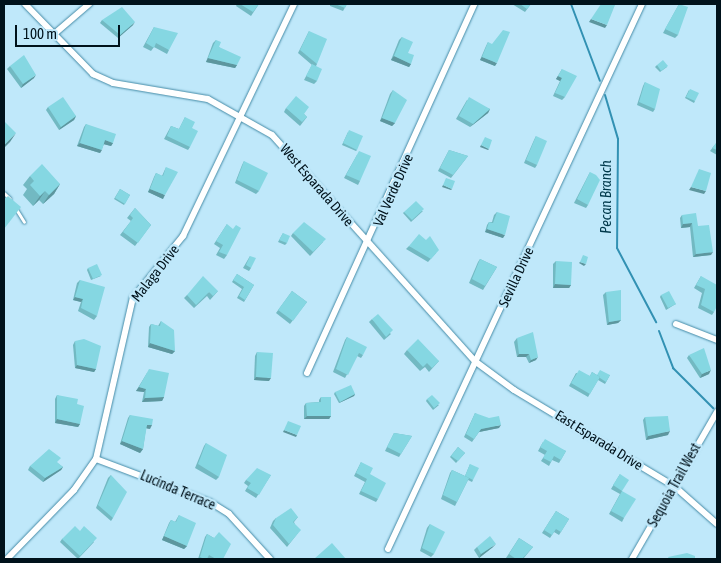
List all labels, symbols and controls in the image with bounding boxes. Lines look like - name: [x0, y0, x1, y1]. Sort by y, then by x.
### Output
- scale bar: [18, 15, 122, 47]
- text: 100 m: [23, 25, 57, 42]
- street label: West Esparada Drive: [277, 140, 357, 230]
- street label: Val Verde Drive: [370, 151, 416, 229]
- water label: Pecan Branch: [597, 160, 615, 234]
- street label: Malaga Drive: [128, 241, 182, 305]
- street label: Sevilla Drive: [495, 244, 537, 310]
- street label: East Esparada Drive: [552, 406, 646, 474]
- street label: Sequoia Trail West: [644, 440, 704, 530]
- street label: Lucinda Terrace: [138, 467, 218, 513]

